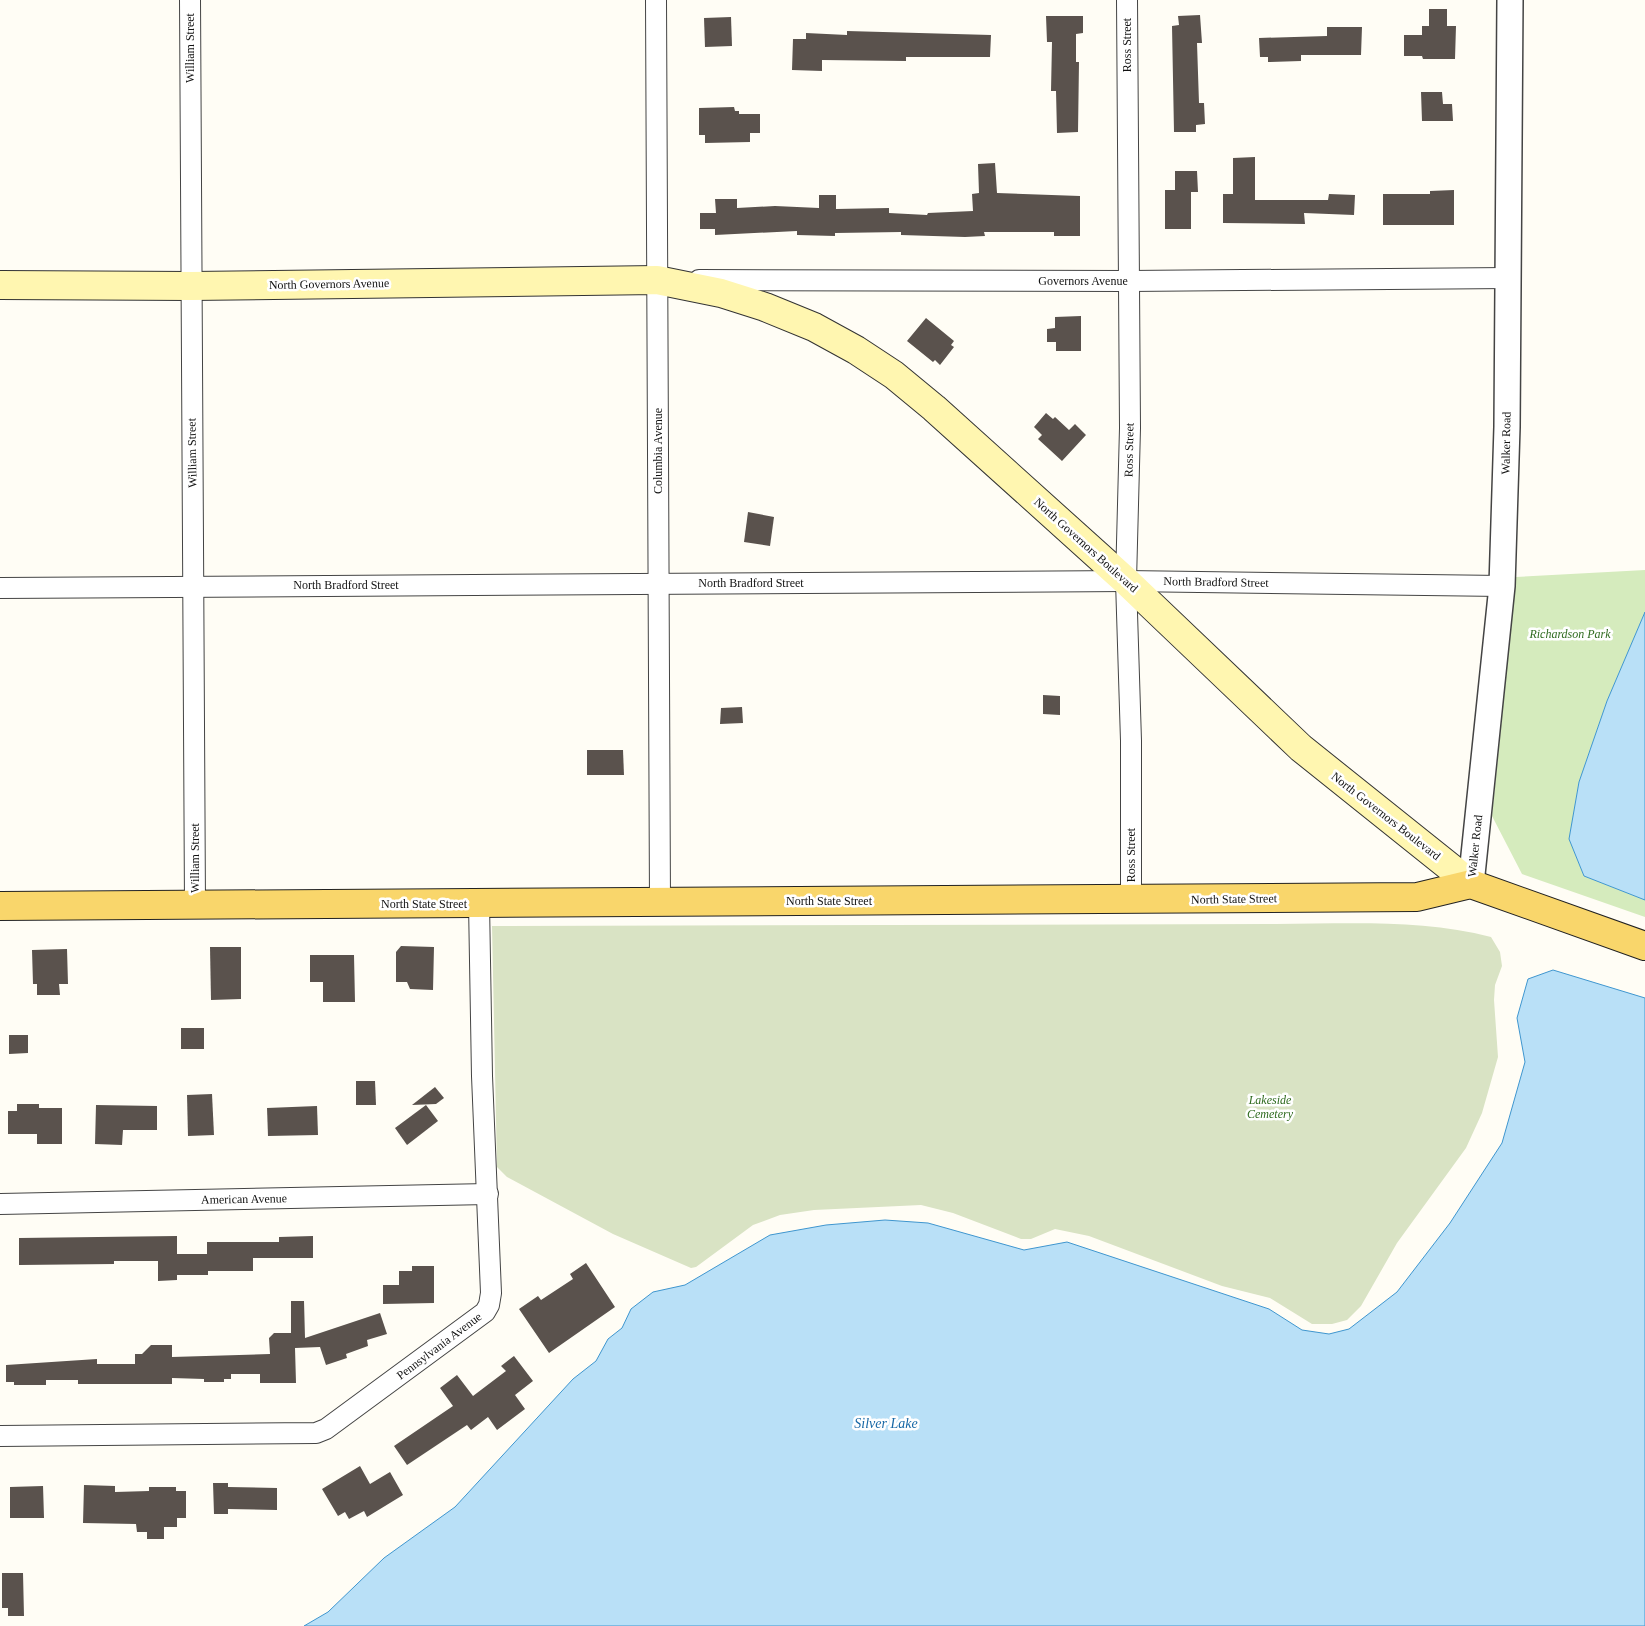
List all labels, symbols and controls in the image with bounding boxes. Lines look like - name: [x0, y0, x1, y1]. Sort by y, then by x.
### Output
- street label: William Street: [183, 12, 197, 83]
- street label: Ross Street: [1120, 17, 1134, 72]
- street label: Governors Avenue: [1038, 274, 1128, 288]
- street label: North Governors Avenue: [269, 276, 389, 292]
- street label: Columbia Avenue: [651, 408, 665, 494]
- street label: Walker Road: [1498, 412, 1514, 474]
- street label: William Street: [184, 417, 200, 488]
- street label: Ross Street: [1122, 422, 1136, 477]
- street label: North Governors Boulevard: [1031, 495, 1141, 595]
- street label: North Bradford Street: [1163, 574, 1269, 590]
- street label: North Bradford Street: [698, 576, 804, 590]
- street label: North Bradford Street: [293, 578, 399, 592]
- park label: Richardson Park: [1528, 627, 1611, 641]
- street label: North Governors Boulevard: [1329, 769, 1443, 863]
- street label: Walker Road: [1465, 814, 1485, 878]
- street label: William Street: [188, 822, 202, 893]
- street label: Ross Street: [1124, 827, 1138, 882]
- street label: North State Street: [1191, 891, 1278, 907]
- street label: North State Street: [786, 894, 873, 908]
- street label: North State Street: [381, 897, 468, 911]
- park label: Lakeside Cemetery: [1247, 1093, 1294, 1121]
- street label: American Avenue: [201, 1191, 287, 1207]
- street label: Pennsylvania Avenue: [394, 1309, 484, 1383]
- water label: Silver Lake: [854, 1416, 918, 1431]

